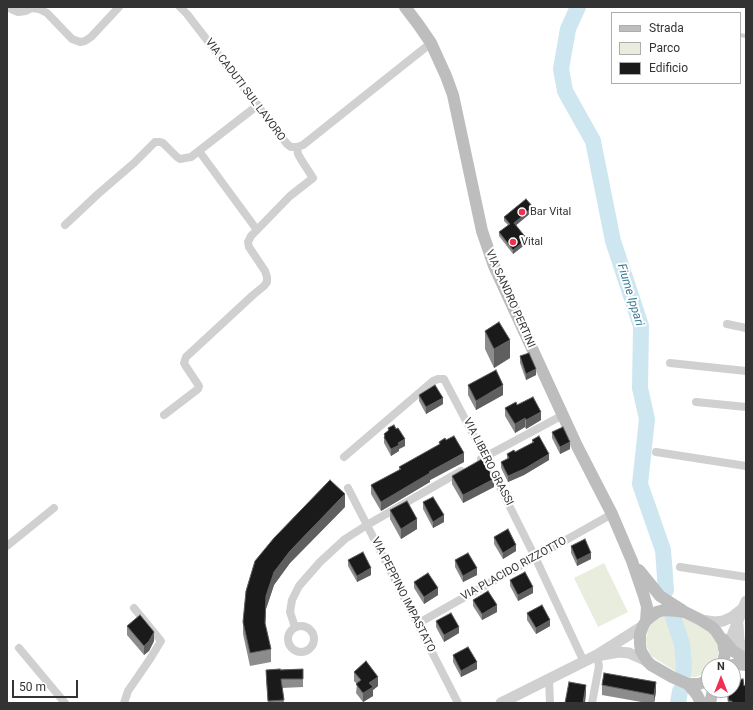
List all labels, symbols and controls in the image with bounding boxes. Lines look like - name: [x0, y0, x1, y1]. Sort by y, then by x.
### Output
- legend: [611, 12, 741, 84]
- text: Strada: [649, 21, 684, 35]
- street label: VIA CADUTI SUL LAVORO: [202, 36, 288, 144]
- text: Parco: [649, 41, 680, 55]
- text: Edificio: [649, 61, 688, 75]
- place label: Bar Vital: [530, 205, 571, 219]
- marker: Bar Vital: [517, 207, 527, 217]
- place label: Vital: [521, 235, 543, 249]
- marker: Vital: [508, 237, 518, 247]
- street label: VIA SANDRO PERTINI: [482, 248, 538, 350]
- water label: Fiume Ippari: [614, 262, 646, 328]
- street label: VIA LIBERO GRASSI: [460, 416, 516, 508]
- street label: VIA PLACIDO RIZZOTTO: [459, 534, 569, 604]
- street label: VIA PEPPINO IMPASTATO: [368, 535, 438, 655]
- north arrow: [701, 658, 741, 698]
- text: N: [717, 660, 725, 673]
- scale bar: [14, 672, 80, 698]
- text: 50 m: [19, 680, 46, 694]

